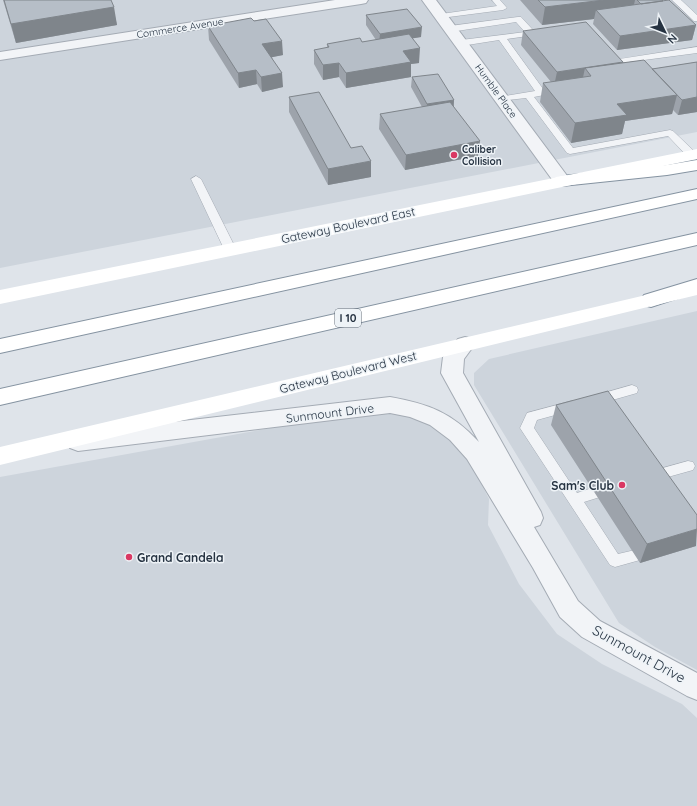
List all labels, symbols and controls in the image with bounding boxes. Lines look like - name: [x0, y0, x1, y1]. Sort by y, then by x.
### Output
- north arrow: [645, 12, 685, 52]
- street label: Commerce Avenue: [136, 15, 225, 41]
- text: N: [664, 31, 680, 47]
- street label: Humble Place: [472, 61, 520, 121]
- place label: Caliber Collision: [462, 143, 502, 168]
- marker: Caliber Collision: [449, 150, 459, 160]
- street label: Gateway Boulevard East: [280, 203, 416, 247]
- road number: I 10: [335, 309, 361, 327]
- street label: Gateway Boulevard West: [278, 348, 418, 396]
- street label: Sunmount Drive: [285, 400, 375, 426]
- place label: Sam's Club: [551, 478, 614, 493]
- marker: Sam's Club: [617, 480, 627, 490]
- place label: Grand Candela: [137, 550, 224, 565]
- marker: Grand Candela: [124, 552, 134, 562]
- street label: Sunmount Drive: [589, 621, 689, 687]

